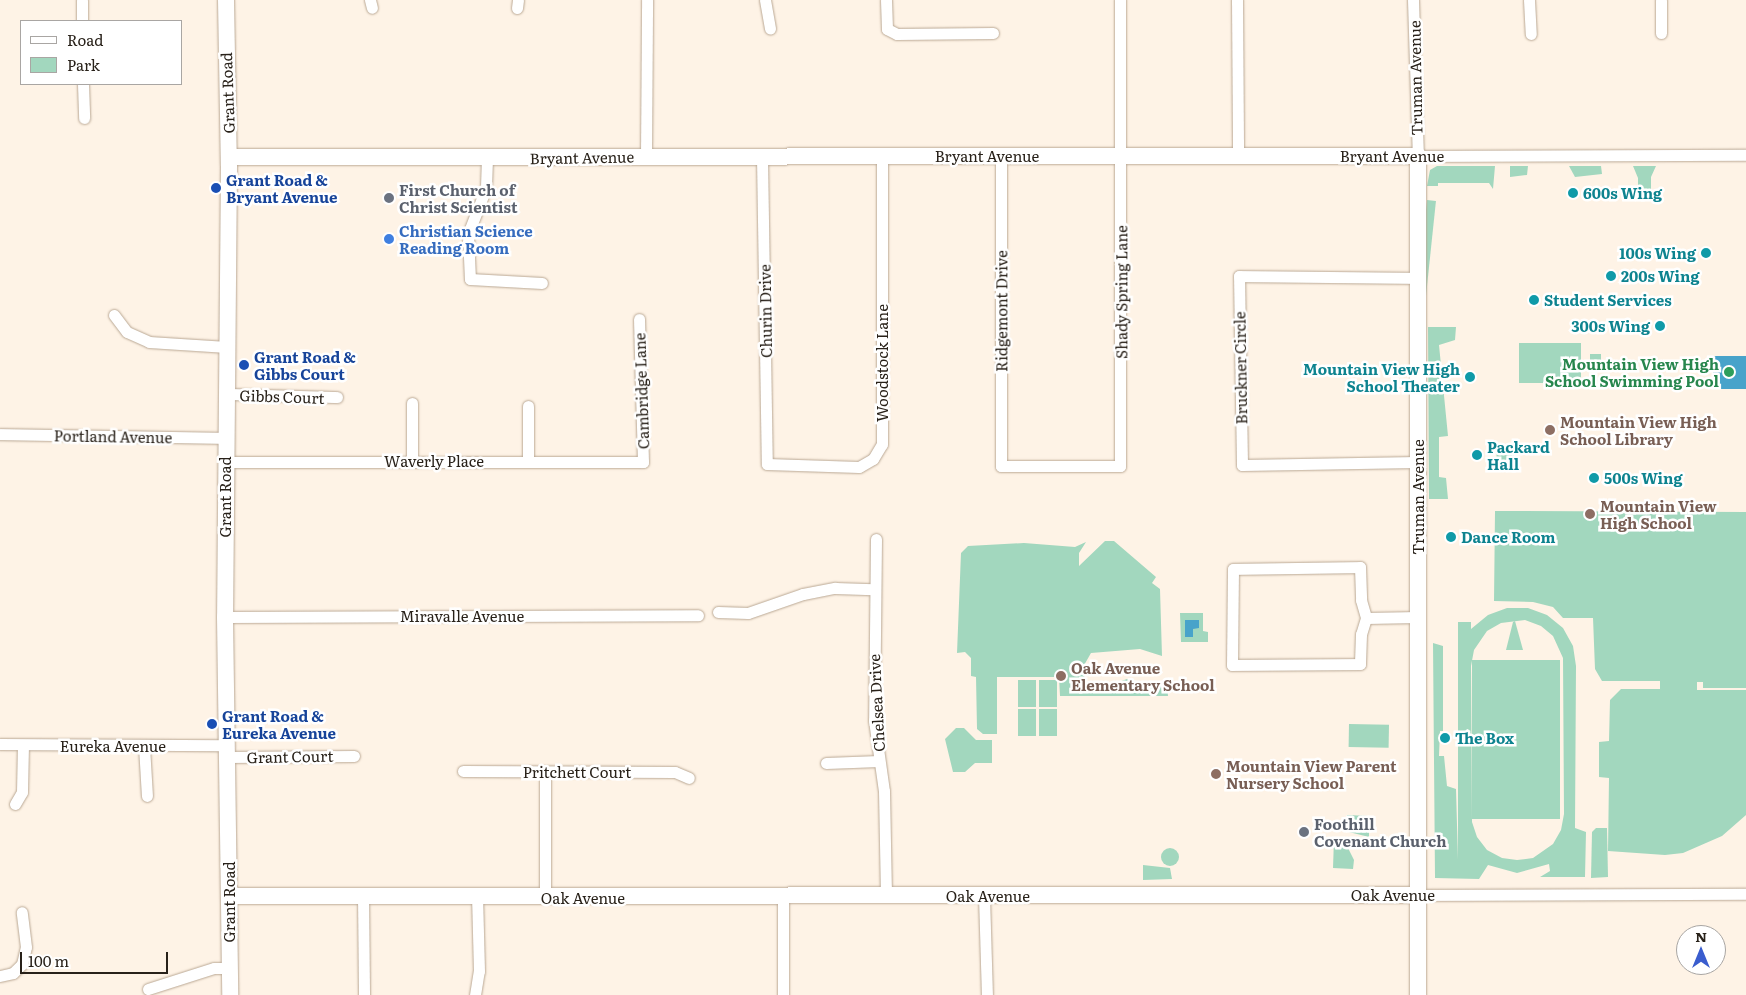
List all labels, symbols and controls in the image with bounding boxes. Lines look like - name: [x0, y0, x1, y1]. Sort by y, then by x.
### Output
- legend: [20, 20, 182, 85]
- street label: Truman Avenue: [1405, 20, 1425, 136]
- text: Road: [67, 28, 103, 51]
- street label: Grant Road: [217, 52, 237, 134]
- text: Park: [67, 53, 100, 76]
- street label: Bryant Avenue: [530, 147, 634, 167]
- street label: Bryant Avenue: [935, 147, 1039, 165]
- street label: Bryant Avenue: [1340, 147, 1444, 165]
- place label: Grant Road & Bryant Avenue: [226, 170, 337, 205]
- place label: First Church of Christ Scientist: [399, 180, 518, 215]
- marker: Grant Road & Bryant Avenue: [210, 182, 222, 194]
- place label: 600s Wing: [1583, 184, 1662, 202]
- marker: 600s Wing: [1567, 187, 1579, 199]
- marker: First Church of Christ Scientist: [383, 192, 395, 204]
- place label: Christian Science Reading Room: [399, 221, 533, 256]
- street label: Shady Spring Lane: [1112, 225, 1130, 359]
- marker: Christian Science Reading Room: [383, 233, 395, 245]
- place label: 100s Wing: [1619, 244, 1696, 262]
- marker: 100s Wing: [1700, 247, 1712, 259]
- street label: Ridgemont Drive: [992, 250, 1010, 372]
- street label: Churin Drive: [755, 264, 775, 358]
- place label: 200s Wing: [1621, 267, 1699, 285]
- marker: 200s Wing: [1605, 270, 1617, 282]
- place label: Student Services: [1544, 291, 1672, 309]
- marker: Student Services: [1528, 294, 1540, 306]
- street label: Woodstock Lane: [873, 304, 891, 422]
- street label: Bruckner Circle: [1230, 311, 1250, 425]
- place label: 300s Wing: [1571, 317, 1650, 335]
- marker: 300s Wing: [1654, 320, 1666, 332]
- street label: Cambridge Lane: [630, 332, 652, 450]
- place label: Grant Road & Gibbs Court: [254, 347, 356, 382]
- place label: Mountain View High School Swimming Pool: [1545, 354, 1719, 389]
- marker: Grant Road & Gibbs Court: [238, 359, 250, 371]
- place label: Mountain View High School Theater: [1303, 359, 1460, 394]
- marker: Mountain View High School Swimming Pool: [1723, 366, 1735, 378]
- marker: Mountain View High School Theater: [1464, 371, 1476, 383]
- street label: Gibbs Court: [239, 386, 325, 406]
- place label: Mountain View High School Library: [1560, 412, 1717, 447]
- marker: Mountain View High School Library: [1544, 424, 1556, 436]
- street label: Portland Avenue: [54, 426, 172, 446]
- place label: Packard Hall: [1487, 437, 1550, 472]
- street label: Truman Avenue: [1409, 439, 1427, 555]
- marker: Packard Hall: [1471, 449, 1483, 461]
- street label: Waverly Place: [384, 452, 484, 470]
- street label: Grant Road: [216, 456, 234, 538]
- place label: 500s Wing: [1604, 469, 1683, 487]
- marker: 500s Wing: [1588, 472, 1600, 484]
- place label: Mountain View High School: [1600, 496, 1717, 531]
- marker: Mountain View High School: [1584, 508, 1596, 520]
- place label: Dance Room: [1461, 528, 1555, 546]
- marker: Dance Room: [1445, 531, 1457, 543]
- street label: Miravalle Avenue: [400, 607, 524, 625]
- street label: Chelsea Drive: [864, 654, 888, 752]
- place label: Oak Avenue Elementary School: [1071, 658, 1215, 693]
- marker: Oak Avenue Elementary School: [1055, 670, 1067, 682]
- place label: Grant Road & Eureka Avenue: [222, 706, 336, 741]
- marker: Grant Road & Eureka Avenue: [206, 718, 218, 730]
- place label: The Box: [1455, 729, 1514, 747]
- marker: The Box: [1439, 732, 1451, 744]
- street label: Eureka Avenue: [60, 737, 166, 755]
- street label: Grant Court: [246, 746, 334, 766]
- place label: Mountain View Parent Nursery School: [1226, 756, 1397, 791]
- street label: Pritchett Court: [523, 763, 631, 781]
- marker: Mountain View Parent Nursery School: [1210, 768, 1222, 780]
- place label: Foothill Covenant Church: [1314, 814, 1447, 849]
- marker: Foothill Covenant Church: [1298, 826, 1310, 838]
- street label: Grant Road: [220, 861, 238, 943]
- street label: Oak Avenue: [1351, 886, 1435, 904]
- street label: Oak Avenue: [946, 887, 1030, 905]
- street label: Oak Avenue: [541, 889, 625, 907]
- north arrow: [1676, 925, 1726, 975]
- text: N: [1695, 926, 1707, 946]
- scale bar: [22, 942, 170, 974]
- text: 100 m: [28, 949, 69, 972]

